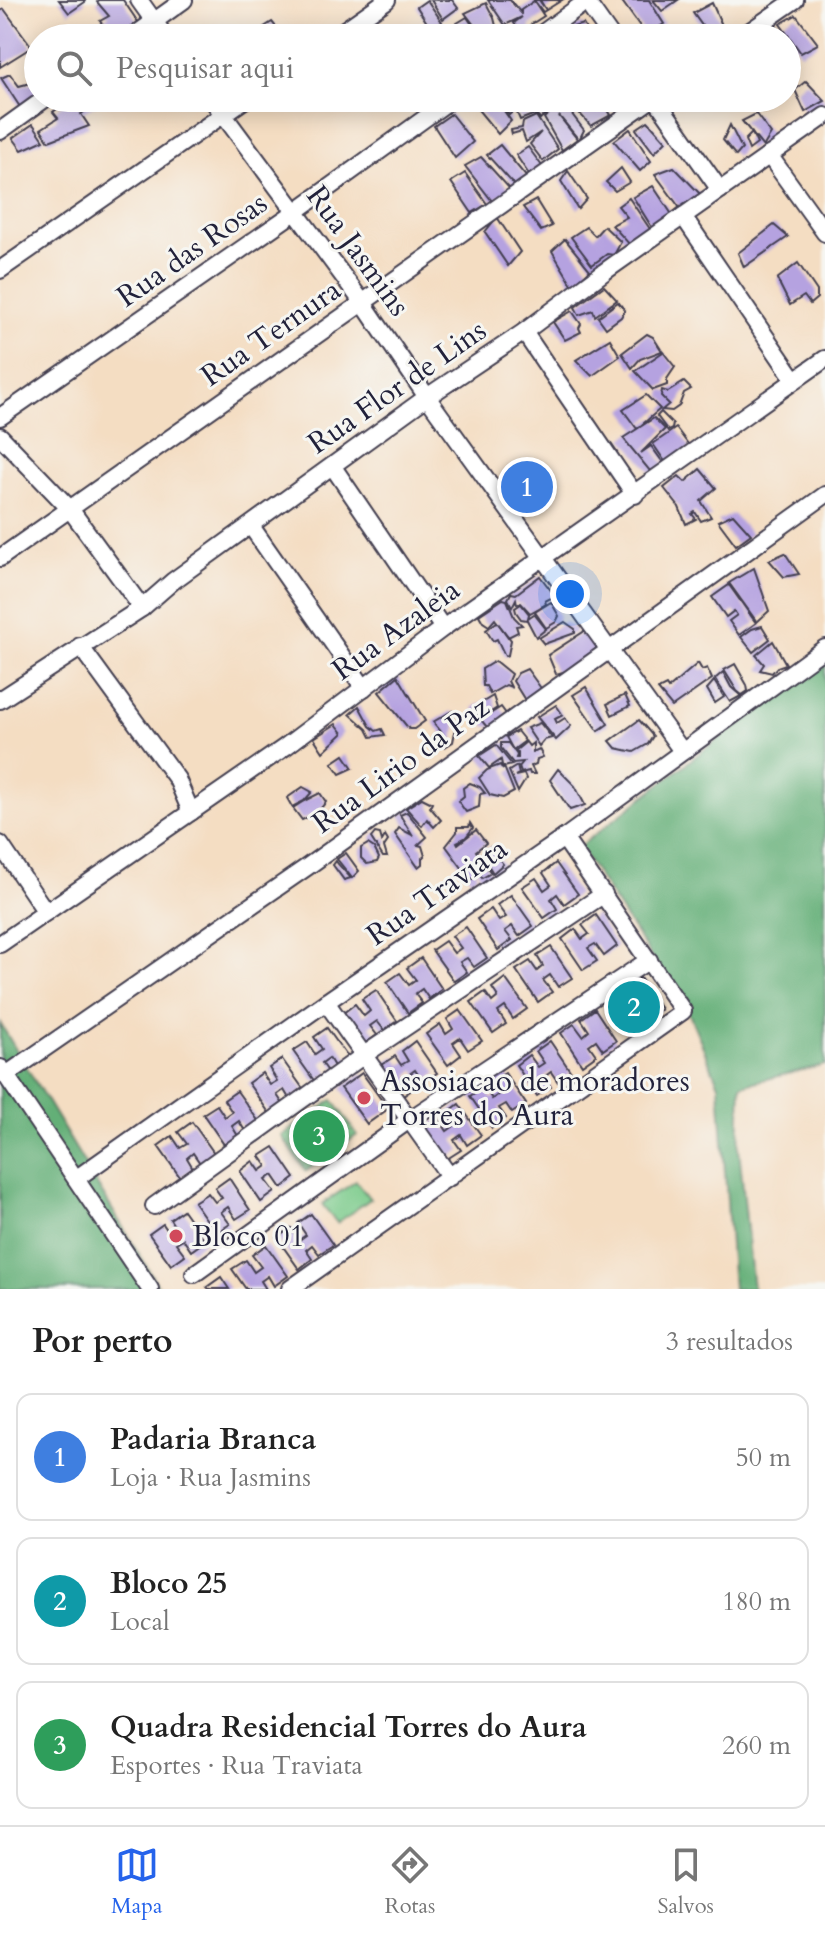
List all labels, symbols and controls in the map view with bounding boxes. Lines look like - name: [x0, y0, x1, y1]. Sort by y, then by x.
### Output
- search box: [24, 24, 801, 112]
- icon: search: [52, 46, 96, 90]
- text: Pesquisar aqui: [116, 48, 294, 89]
- street label: Rua Jasmins: [297, 177, 419, 325]
- street label: Rua das Rosas: [108, 183, 276, 317]
- street label: Rua Ternura: [193, 270, 349, 396]
- street label: Rua Flor de Lins: [299, 310, 495, 464]
- pin: 1: [501, 457, 553, 517]
- street label: Rua Azaleia: [324, 570, 468, 690]
- your location: [550, 574, 590, 614]
- street label: Rua Lirio da Paz: [304, 686, 498, 843]
- street label: Rua Traviata: [358, 828, 516, 956]
- pin: 2: [608, 977, 660, 1037]
- place label: Assosiacao de moradores Torres do Aura: [380, 1061, 690, 1136]
- marker: Assosiacao de moradores Torres do Aura: [355, 1089, 373, 1107]
- pin: 3: [293, 1106, 345, 1166]
- place label: Bloco 01: [192, 1216, 305, 1257]
- marker: Bloco 01: [167, 1227, 185, 1245]
- text: Por perto: [32, 1318, 173, 1364]
- text: 3 resultados: [666, 1324, 793, 1359]
- text: Padaria Branca: [110, 1419, 316, 1460]
- text: 1: [53, 1440, 67, 1475]
- text: 50 m: [735, 1440, 791, 1475]
- text: Loja · Rua Jasmins: [110, 1460, 311, 1495]
- text: Bloco 25: [110, 1563, 227, 1604]
- text: 2: [53, 1584, 67, 1619]
- text: 180 m: [722, 1584, 791, 1619]
- text: Local: [110, 1604, 170, 1639]
- text: Quadra Residencial Torres do Aura: [110, 1707, 587, 1748]
- text: 3: [53, 1728, 67, 1763]
- text: 260 m: [722, 1728, 791, 1763]
- text: Esportes · Rua Traviata: [110, 1748, 363, 1783]
- tab: Mapa: [111, 1843, 162, 1921]
- tab: Rotas: [384, 1843, 435, 1921]
- tab: Salvos: [657, 1843, 714, 1921]

